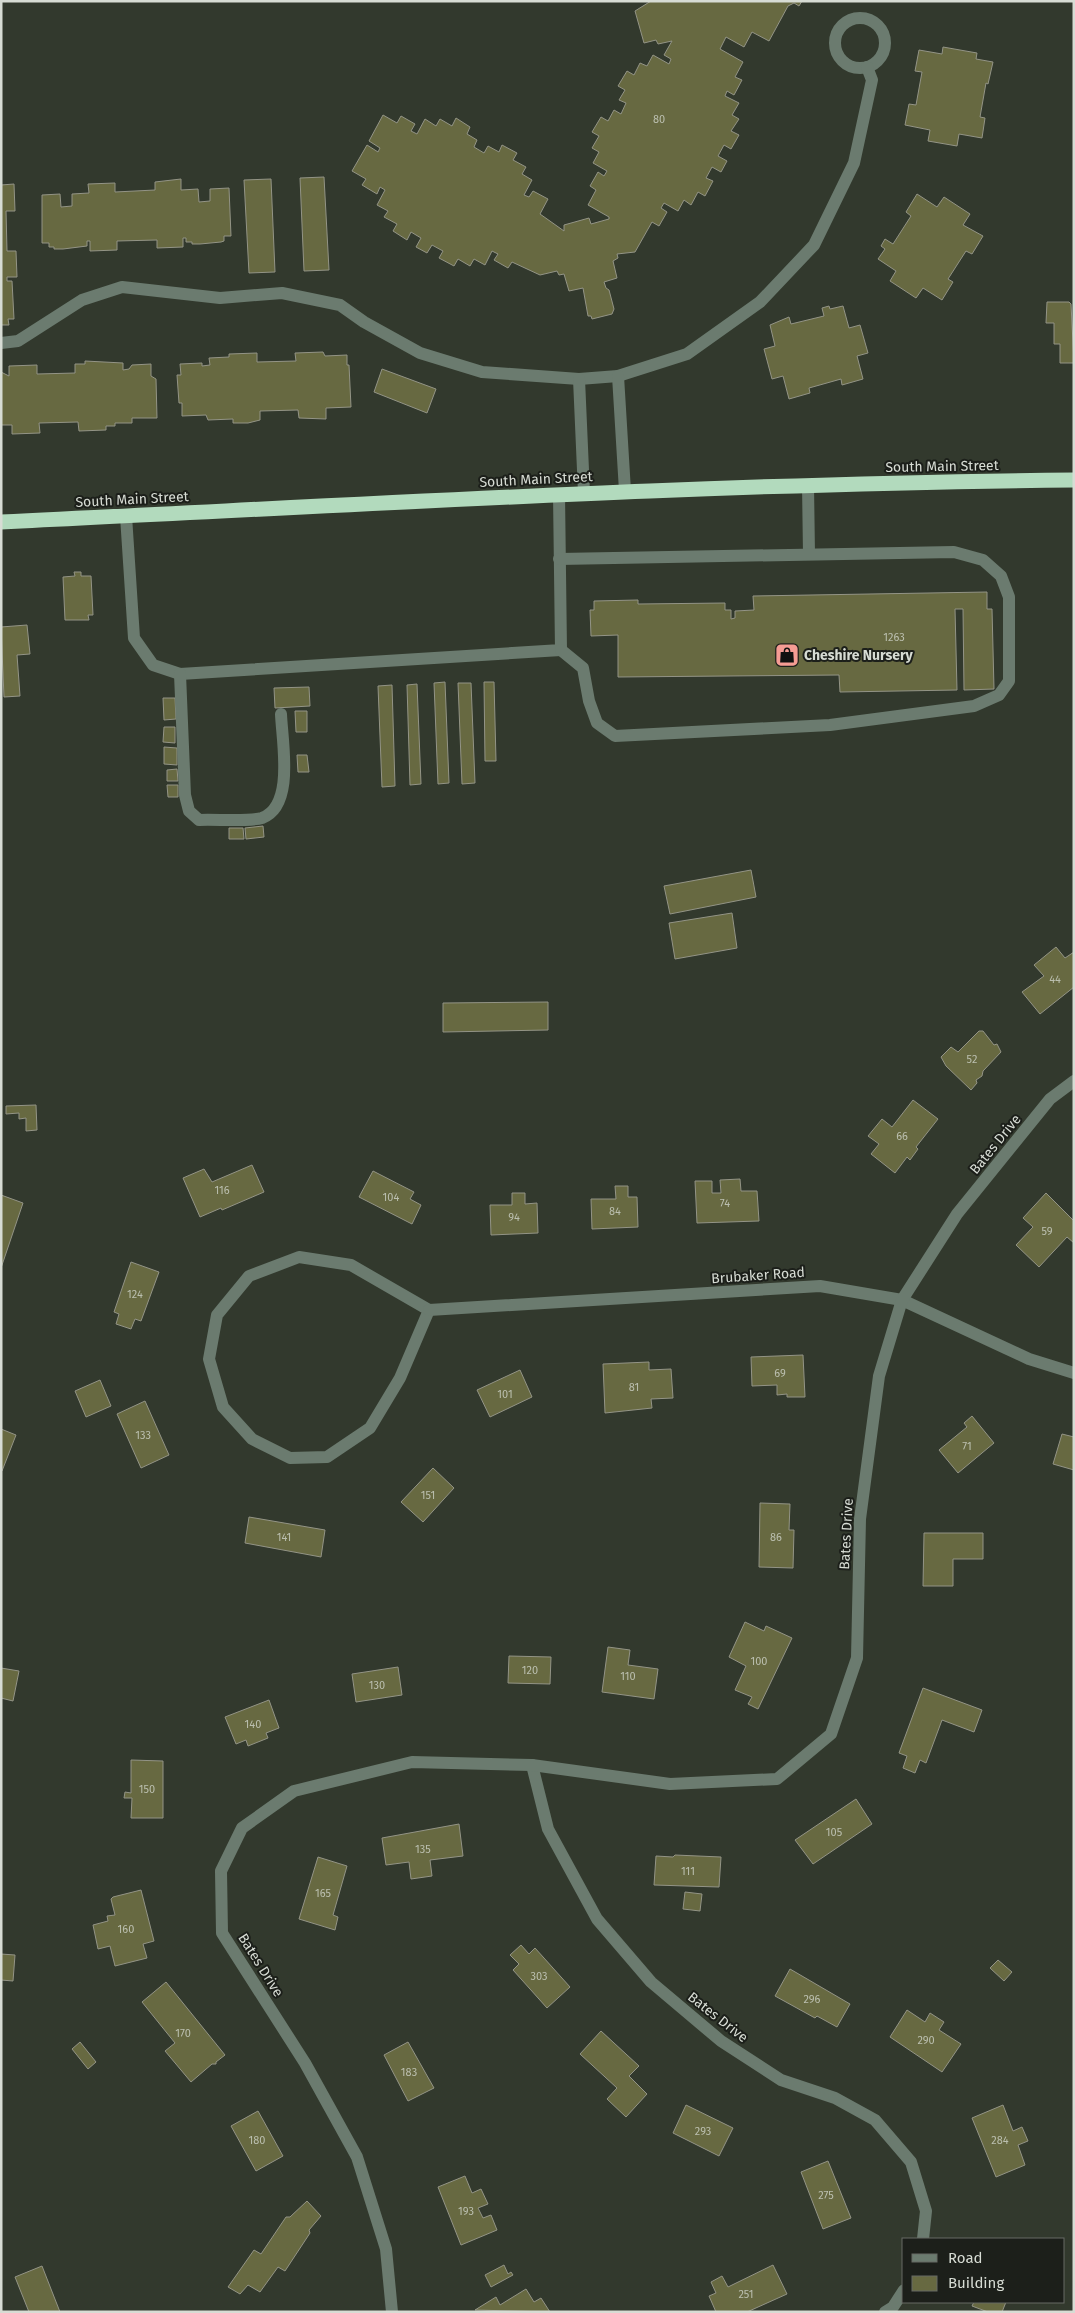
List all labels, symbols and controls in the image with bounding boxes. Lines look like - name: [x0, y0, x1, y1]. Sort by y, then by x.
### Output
- house number: 80: [653, 113, 665, 126]
- street label: South Main Street: [885, 457, 1000, 476]
- street label: South Main Street: [479, 468, 594, 491]
- street label: South Main Street: [75, 488, 190, 511]
- house number: 1263: [883, 631, 905, 644]
- shop icon: Cheshire Nursery: [774, 642, 800, 668]
- place label: Cheshire Nursery: [804, 647, 914, 664]
- house number: 44: [1049, 973, 1061, 986]
- house number: 52: [967, 1053, 977, 1066]
- street label: Bates Drive: [966, 1111, 1025, 1178]
- house number: 66: [896, 1130, 908, 1143]
- house number: 116: [214, 1184, 230, 1197]
- house number: 104: [383, 1191, 400, 1204]
- house number: 74: [720, 1197, 730, 1210]
- house number: 84: [609, 1205, 621, 1218]
- house number: 94: [508, 1211, 520, 1224]
- house number: 59: [1041, 1225, 1053, 1238]
- street label: Brubaker Road: [711, 1264, 805, 1287]
- house number: 124: [127, 1288, 143, 1301]
- house number: 69: [774, 1367, 786, 1380]
- house number: 81: [629, 1381, 639, 1394]
- house number: 101: [497, 1388, 513, 1401]
- house number: 133: [135, 1429, 151, 1442]
- house number: 71: [962, 1440, 972, 1453]
- house number: 151: [421, 1489, 435, 1502]
- street label: Bates Drive: [836, 1498, 857, 1570]
- house number: 141: [277, 1531, 291, 1544]
- house number: 86: [770, 1531, 782, 1544]
- house number: 100: [750, 1655, 768, 1668]
- house number: 120: [522, 1664, 538, 1677]
- house number: 110: [620, 1670, 636, 1683]
- house number: 130: [369, 1679, 385, 1692]
- house number: 140: [245, 1718, 261, 1731]
- house number: 150: [139, 1783, 155, 1796]
- house number: 105: [826, 1826, 843, 1839]
- house number: 135: [415, 1843, 431, 1856]
- house number: 111: [681, 1865, 695, 1878]
- house number: 165: [315, 1887, 332, 1900]
- house number: 160: [118, 1923, 134, 1936]
- street label: Bates Drive: [234, 1930, 287, 2000]
- house number: 303: [530, 1970, 548, 1983]
- street label: Bates Drive: [684, 1989, 751, 2046]
- house number: 296: [804, 1993, 821, 2006]
- house number: 170: [175, 2027, 191, 2040]
- house number: 290: [917, 2034, 935, 2047]
- house number: 183: [401, 2066, 417, 2079]
- house number: 293: [695, 2125, 711, 2138]
- house number: 180: [249, 2134, 265, 2147]
- house number: 284: [991, 2134, 1009, 2147]
- house number: 275: [818, 2189, 834, 2202]
- house number: 193: [458, 2205, 474, 2218]
- legend: [902, 2238, 1065, 2303]
- text: Road: [948, 2249, 983, 2267]
- text: Building: [948, 2274, 1004, 2292]
- house number: 251: [738, 2288, 754, 2301]

